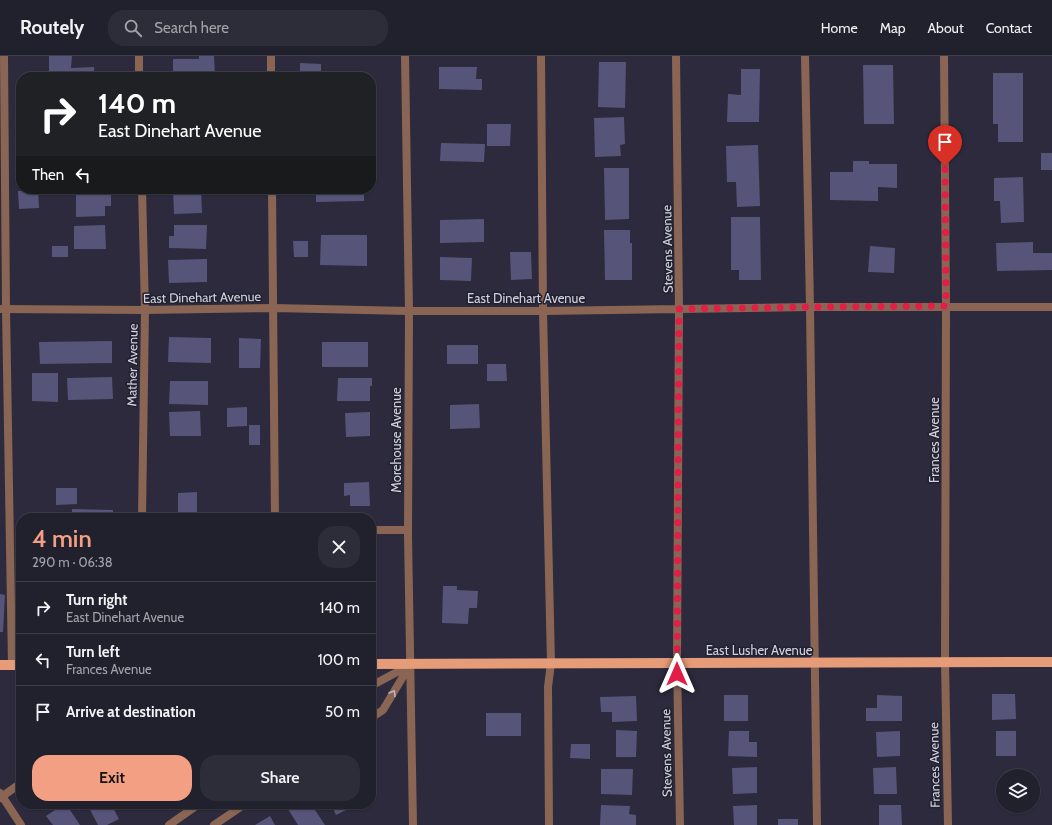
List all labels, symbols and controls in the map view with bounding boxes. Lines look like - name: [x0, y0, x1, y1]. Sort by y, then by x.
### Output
- search box: [108, 10, 388, 46]
- text: Routely: [20, 16, 84, 39]
- icon: search: [122, 17, 144, 39]
- text: Search here: [154, 19, 229, 37]
- text: Home: [821, 19, 858, 37]
- text: Map: [880, 19, 905, 37]
- text: About: [927, 19, 964, 37]
- text: Contact: [986, 19, 1032, 37]
- text: 140 m: [98, 86, 176, 120]
- icon: right: [32, 88, 84, 140]
- text: East Dinehart Avenue: [98, 120, 262, 142]
- pin: [928, 125, 962, 166]
- icon: arrive: [934, 131, 956, 153]
- icon: left: [72, 164, 94, 186]
- text: Then: [32, 166, 64, 184]
- street label: Stevens Avenue: [658, 204, 676, 293]
- street label: East Dinehart Avenue: [143, 288, 262, 306]
- street label: East Dinehart Avenue: [467, 290, 585, 306]
- street label: Mather Avenue: [123, 323, 141, 407]
- street label: Morehouse Avenue: [388, 387, 404, 493]
- street label: Frances Avenue: [926, 397, 942, 483]
- text: 4 min: [32, 524, 92, 553]
- button: close: [318, 526, 360, 568]
- text: 290 m · 06:38: [32, 554, 113, 570]
- text: Turn right: [66, 591, 127, 609]
- icon: right: [32, 597, 54, 619]
- text: 140 m: [319, 599, 360, 617]
- text: East Dinehart Avenue: [66, 609, 184, 625]
- street label: East Lusher Avenue: [706, 642, 813, 658]
- text: Turn left: [66, 643, 120, 661]
- icon: left: [32, 649, 54, 671]
- text: 100 m: [318, 651, 360, 669]
- position arrow: [656, 653, 698, 695]
- text: Frances Avenue: [66, 661, 152, 677]
- one-way arrow: [388, 690, 396, 697]
- icon: arrive: [32, 701, 54, 723]
- text: Arrive at destination: [66, 703, 196, 721]
- text: 50 m: [325, 703, 360, 721]
- street label: Stevens Avenue: [657, 708, 675, 797]
- street label: Frances Avenue: [925, 722, 943, 808]
- button: Exit: [32, 755, 192, 801]
- button: Share: [200, 755, 360, 801]
- map controls: [996, 769, 1040, 813]
- button: layers: [996, 769, 1040, 813]

